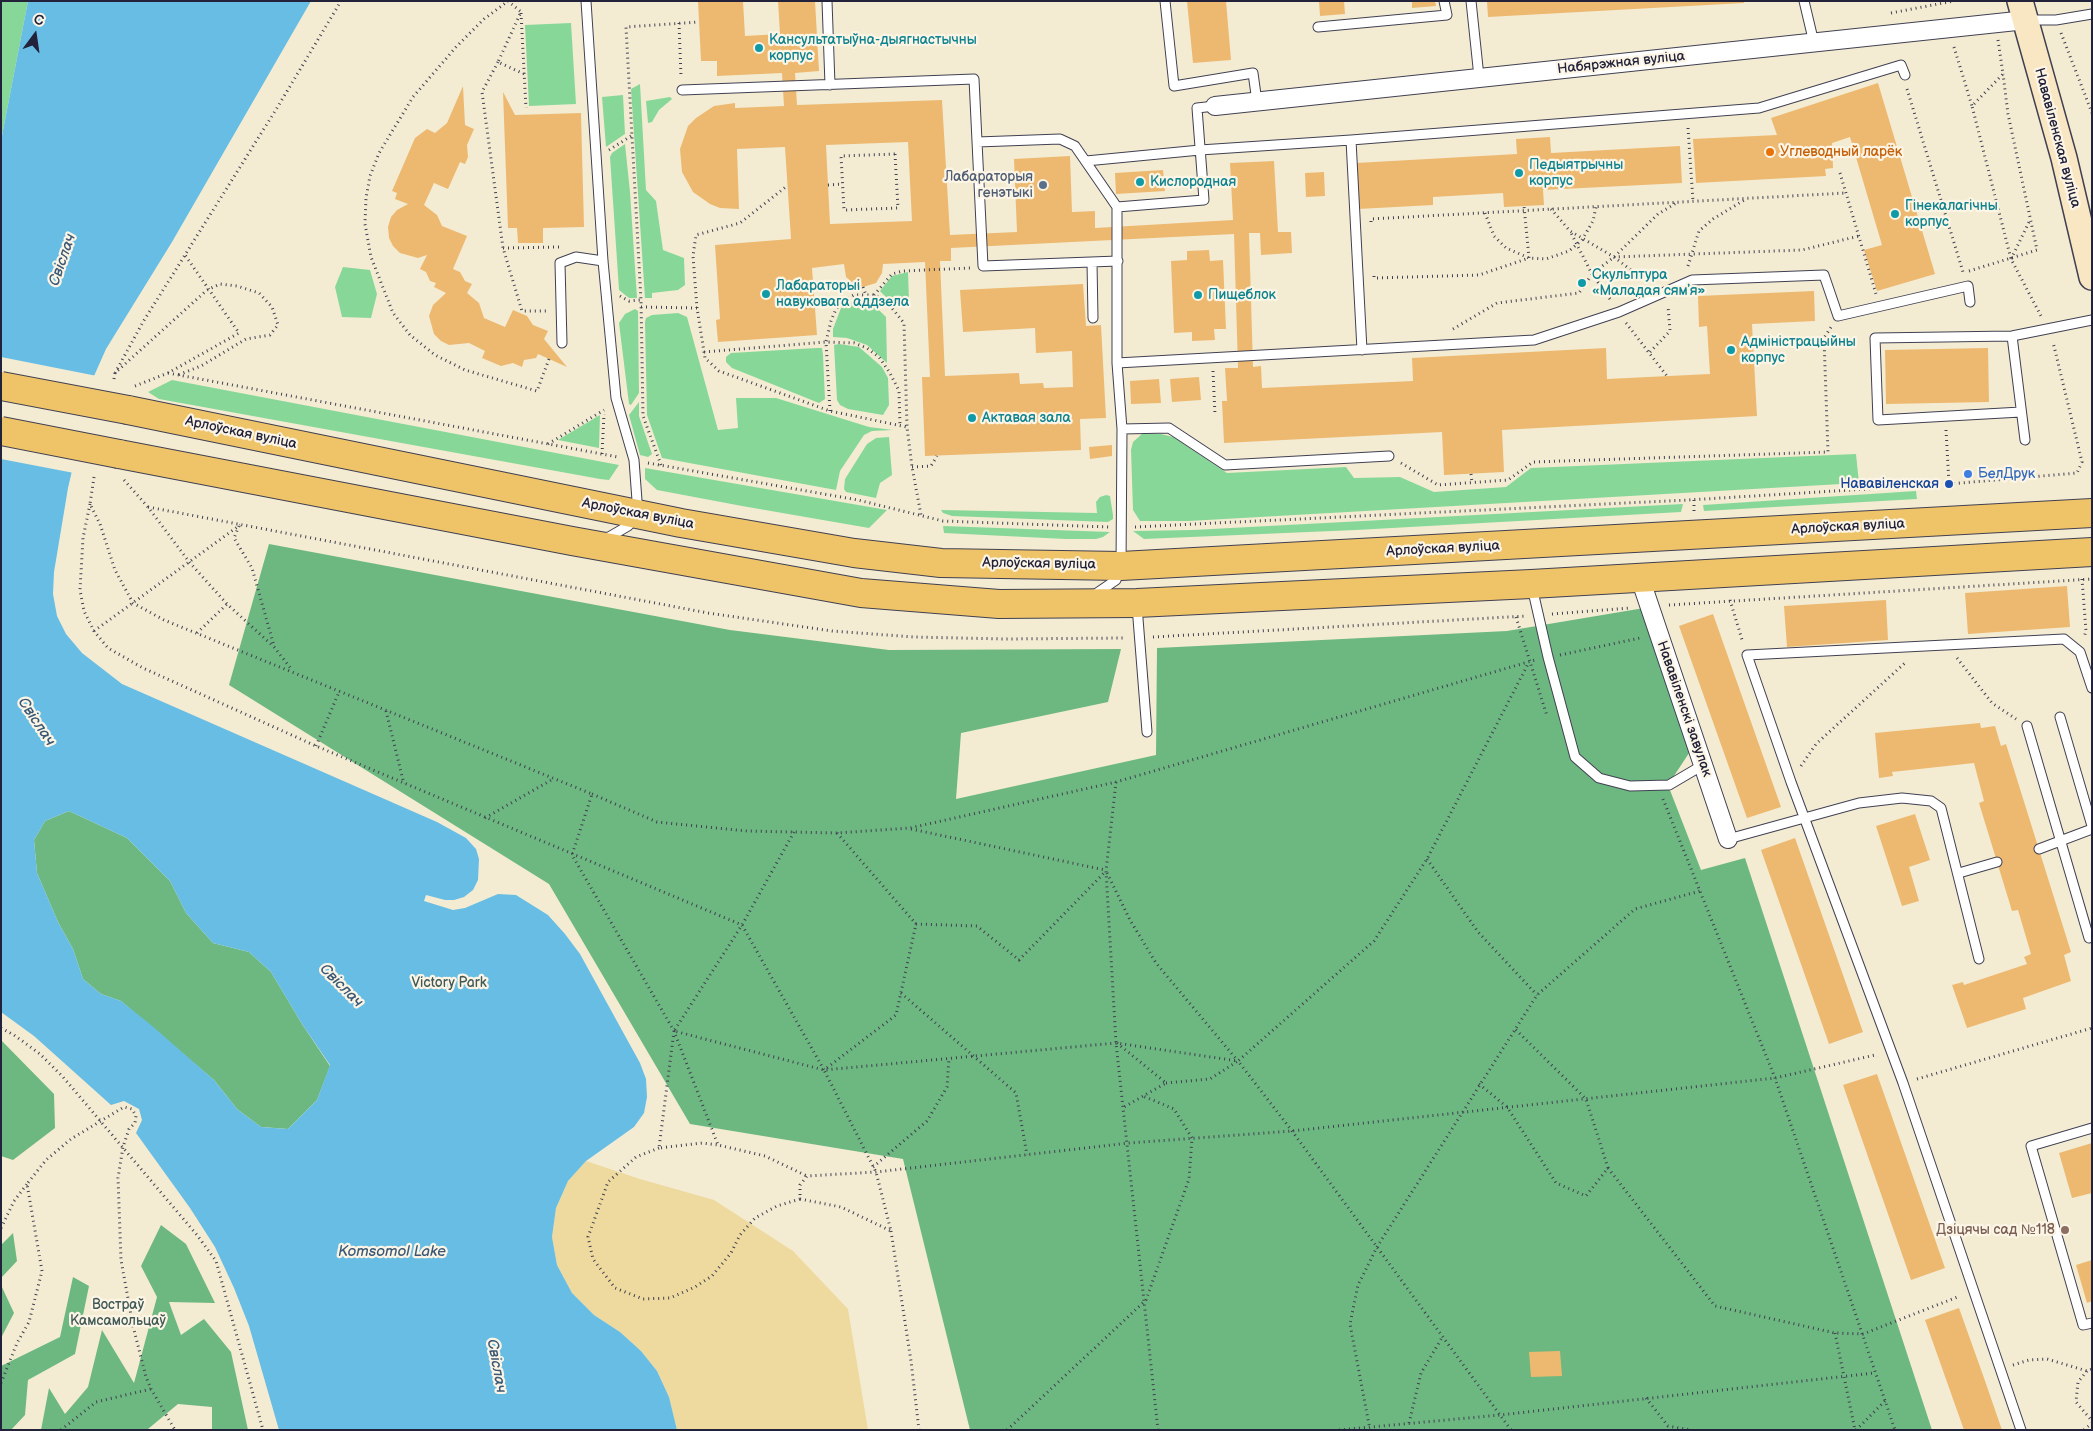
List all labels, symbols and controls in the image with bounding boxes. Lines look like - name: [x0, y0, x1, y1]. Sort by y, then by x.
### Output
- north arrow: [10, 10, 60, 60]
- text: С: [32, 11, 46, 29]
- place label: Кансультатыўна-дыягнастычны корпус: [769, 32, 977, 64]
- marker: Кансультатыўна-дыягнастычны корпус: [753, 42, 765, 54]
- street label: Набярэжная вуліца: [1556, 48, 1686, 78]
- street label: Нававіленская вуліца: [2030, 66, 2084, 210]
- place label: Углеводный ларёк: [1780, 144, 1902, 160]
- marker: Углеводный ларёк: [1764, 146, 1776, 158]
- place label: Педыятрычны корпус: [1529, 157, 1623, 190]
- marker: Педыятрычны корпус: [1513, 167, 1525, 179]
- place label: Лабараторыя генэтыкі: [944, 169, 1033, 202]
- place label: Кислородная: [1150, 174, 1236, 190]
- marker: Кислородная: [1134, 176, 1146, 188]
- marker: Лабараторыя генэтыкі: [1037, 179, 1049, 191]
- place label: Гінекалагічны корпус: [1905, 198, 1998, 230]
- marker: Гінекалагічны корпус: [1889, 208, 1901, 220]
- water label: Свіслач: [46, 231, 80, 289]
- place label: Скульптура «Маладая сямʼя»: [1592, 267, 1705, 300]
- marker: Скульптура «Маладая сямʼя»: [1576, 277, 1588, 289]
- place label: Лабараторыі навуковага аддзела: [776, 278, 909, 310]
- place label: Пищеблок: [1208, 287, 1276, 303]
- marker: Лабараторыі навуковага аддзела: [760, 288, 772, 300]
- marker: Пищеблок: [1192, 289, 1204, 301]
- place label: Адміністрацыйны корпус: [1741, 334, 1856, 367]
- marker: Адміністрацыйны корпус: [1725, 344, 1737, 356]
- place label: Актавая зала: [982, 410, 1071, 426]
- marker: Актавая зала: [966, 412, 978, 424]
- street label: Арлоўская вуліца: [184, 413, 298, 453]
- place label: БелДрук: [1978, 466, 2035, 482]
- marker: БелДрук: [1962, 468, 1974, 480]
- place label: Нававіленская: [1840, 476, 1939, 492]
- marker: Нававіленская: [1943, 478, 1955, 490]
- street label: Арлоўская вуліца: [581, 495, 695, 533]
- street label: Арлоўская вуліца: [1791, 516, 1905, 538]
- street label: Арлоўская вуліца: [1386, 538, 1500, 560]
- street label: Арлоўская вуліца: [982, 555, 1096, 573]
- street label: Нававіленскі завулак: [1653, 639, 1715, 779]
- water label: Свіслач: [13, 694, 59, 750]
- water label: Свіслач: [315, 960, 367, 1012]
- park label: Victory Park: [411, 975, 487, 991]
- place label: Дзіцячы сад №118: [1936, 1222, 2055, 1238]
- marker: Дзіцячы сад №118: [2059, 1224, 2071, 1236]
- water label: Komsomol Lake: [338, 1243, 446, 1261]
- park label: Востраў Камсамольцаў: [70, 1297, 166, 1330]
- water label: Свіслач: [482, 1338, 510, 1394]

